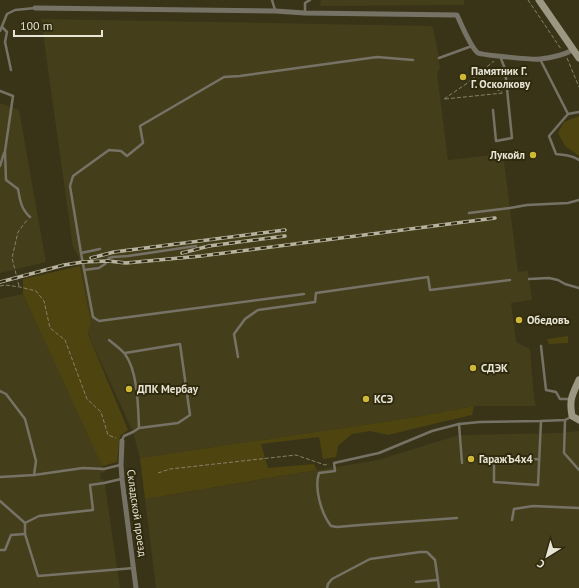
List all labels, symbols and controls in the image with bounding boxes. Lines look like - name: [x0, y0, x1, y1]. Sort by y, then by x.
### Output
- scale bar: [14, 12, 102, 38]
- text: 100 m: [20, 18, 53, 33]
- place label: Памятник Г. Г. Осколкову: [471, 64, 531, 91]
- marker: Памятник Г. Г. Осколкову: [458, 72, 468, 82]
- place label: Лукойл: [489, 148, 525, 162]
- marker: Лукойл: [528, 150, 538, 160]
- place label: Обедовъ: [527, 313, 569, 327]
- marker: Обедовъ: [514, 315, 524, 325]
- place label: СДЭК: [481, 361, 508, 375]
- marker: СДЭК: [468, 363, 478, 373]
- place label: ДПК Мербау: [137, 382, 199, 396]
- marker: ДПК Мербау: [124, 384, 134, 394]
- place label: КСЭ: [374, 392, 393, 406]
- marker: КСЭ: [361, 394, 371, 404]
- place label: ГаражЪ4х4: [479, 452, 534, 466]
- marker: ГаражЪ4х4: [466, 454, 476, 464]
- street label: Складской проезд: [124, 469, 150, 558]
- north arrow: [527, 536, 567, 576]
- text: С: [534, 557, 548, 571]

